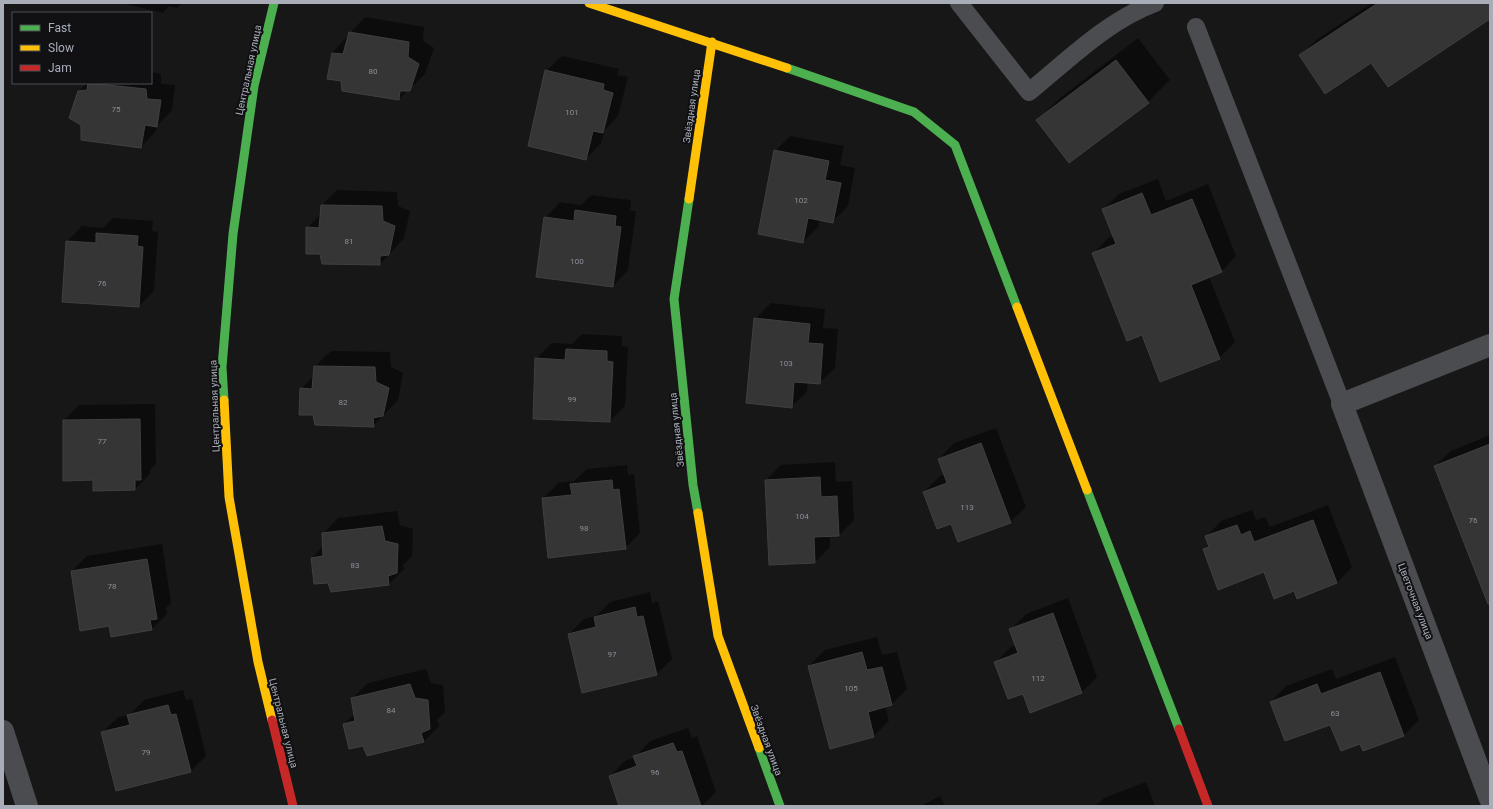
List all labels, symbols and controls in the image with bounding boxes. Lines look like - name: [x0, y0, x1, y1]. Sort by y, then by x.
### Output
- legend: [12, 12, 152, 84]
- text: Fast: [48, 21, 71, 35]
- street label: Центральная улица: [234, 24, 263, 116]
- text: Slow: [48, 41, 74, 55]
- text: Jam: [48, 61, 72, 75]
- house number: 80: [369, 67, 378, 76]
- street label: Звёздная улица: [681, 68, 702, 144]
- house number: 75: [112, 105, 121, 114]
- house number: 101: [565, 108, 579, 117]
- house number: 102: [794, 196, 808, 205]
- house number: 81: [345, 237, 354, 246]
- house number: 100: [570, 257, 584, 266]
- house number: 76: [98, 279, 107, 288]
- house number: 103: [779, 359, 793, 368]
- street label: Центральная улица: [207, 360, 222, 452]
- street label: Звёздная улица: [667, 392, 686, 468]
- house number: 99: [568, 395, 577, 404]
- house number: 82: [339, 398, 348, 407]
- house number: 77: [98, 437, 107, 446]
- house number: 113: [960, 503, 974, 512]
- house number: 104: [795, 512, 809, 521]
- house number: 76: [1469, 516, 1478, 525]
- house number: 98: [580, 524, 589, 533]
- house number: 83: [351, 561, 360, 570]
- street label: Цветочная улица: [1396, 562, 1435, 641]
- house number: 78: [108, 582, 117, 591]
- house number: 97: [608, 650, 617, 659]
- house number: 112: [1031, 674, 1045, 683]
- street label: Центральная улица: [267, 677, 300, 769]
- house number: 105: [844, 684, 858, 693]
- street label: Звёздная улица: [749, 703, 784, 777]
- house number: 84: [387, 706, 396, 715]
- house number: 63: [1331, 709, 1340, 718]
- house number: 79: [142, 748, 151, 757]
- house number: 96: [651, 768, 660, 777]

